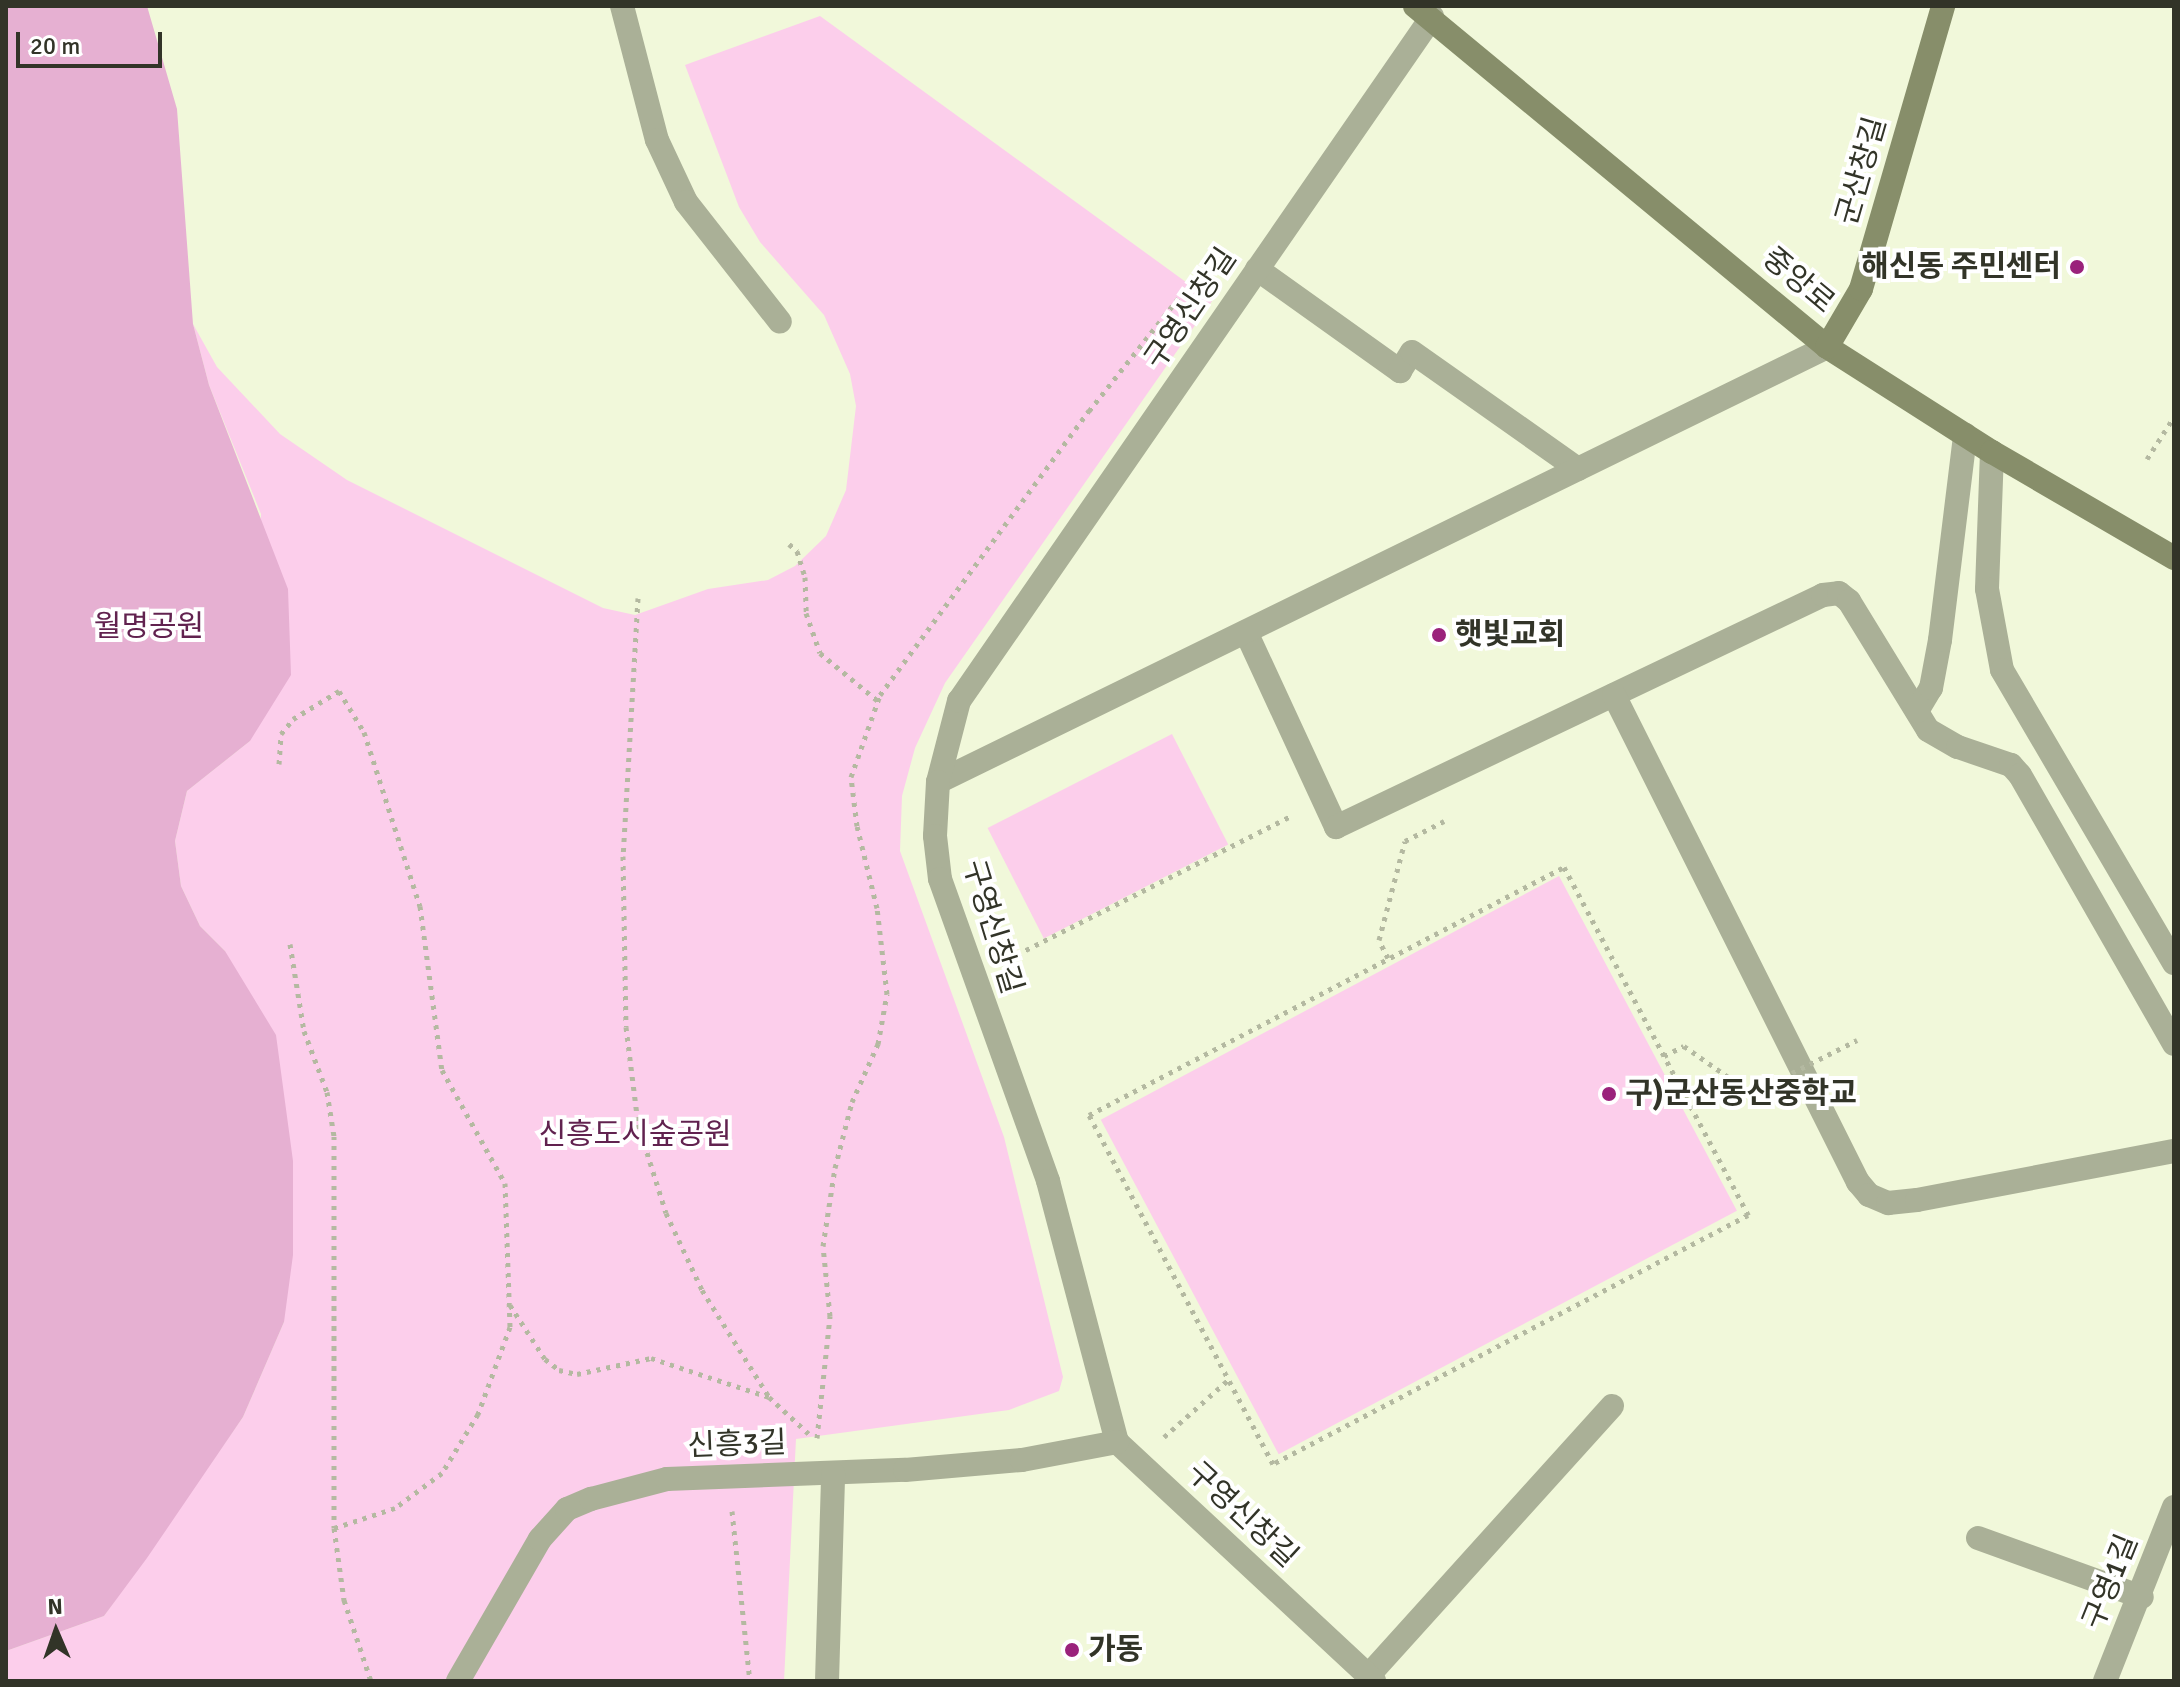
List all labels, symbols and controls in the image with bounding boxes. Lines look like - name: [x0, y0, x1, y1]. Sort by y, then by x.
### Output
- scale bar: [20, 16, 166, 66]
- text: 20 m: [30, 31, 80, 61]
- street label: 군산창길: [1829, 113, 1895, 229]
- street label: 중앙로: [1755, 241, 1841, 321]
- street label: 구영신창길: [1137, 242, 1245, 376]
- place label: 해신동 주민센터: [1861, 249, 2061, 285]
- marker: 해신동 주민센터: [2068, 258, 2086, 276]
- park label: 월명공원: [94, 609, 204, 645]
- place label: 햇빛교회: [1455, 617, 1565, 653]
- marker: 햇빛교회: [1430, 626, 1448, 644]
- street label: 구영신창길: [955, 856, 1029, 998]
- place label: 구)군산동산중학교: [1625, 1076, 1857, 1112]
- marker: 구)군산동산중학교: [1600, 1085, 1618, 1103]
- park label: 신흥도시숲공원: [538, 1117, 732, 1153]
- street label: 신흥3길: [687, 1425, 787, 1465]
- street label: 구영신창길: [1179, 1455, 1305, 1575]
- street label: 구영1길: [2076, 1529, 2146, 1635]
- north arrow: [16, 1591, 96, 1671]
- text: N: [47, 1593, 63, 1620]
- place label: 가동: [1088, 1632, 1143, 1668]
- marker: 가동: [1063, 1641, 1081, 1659]

